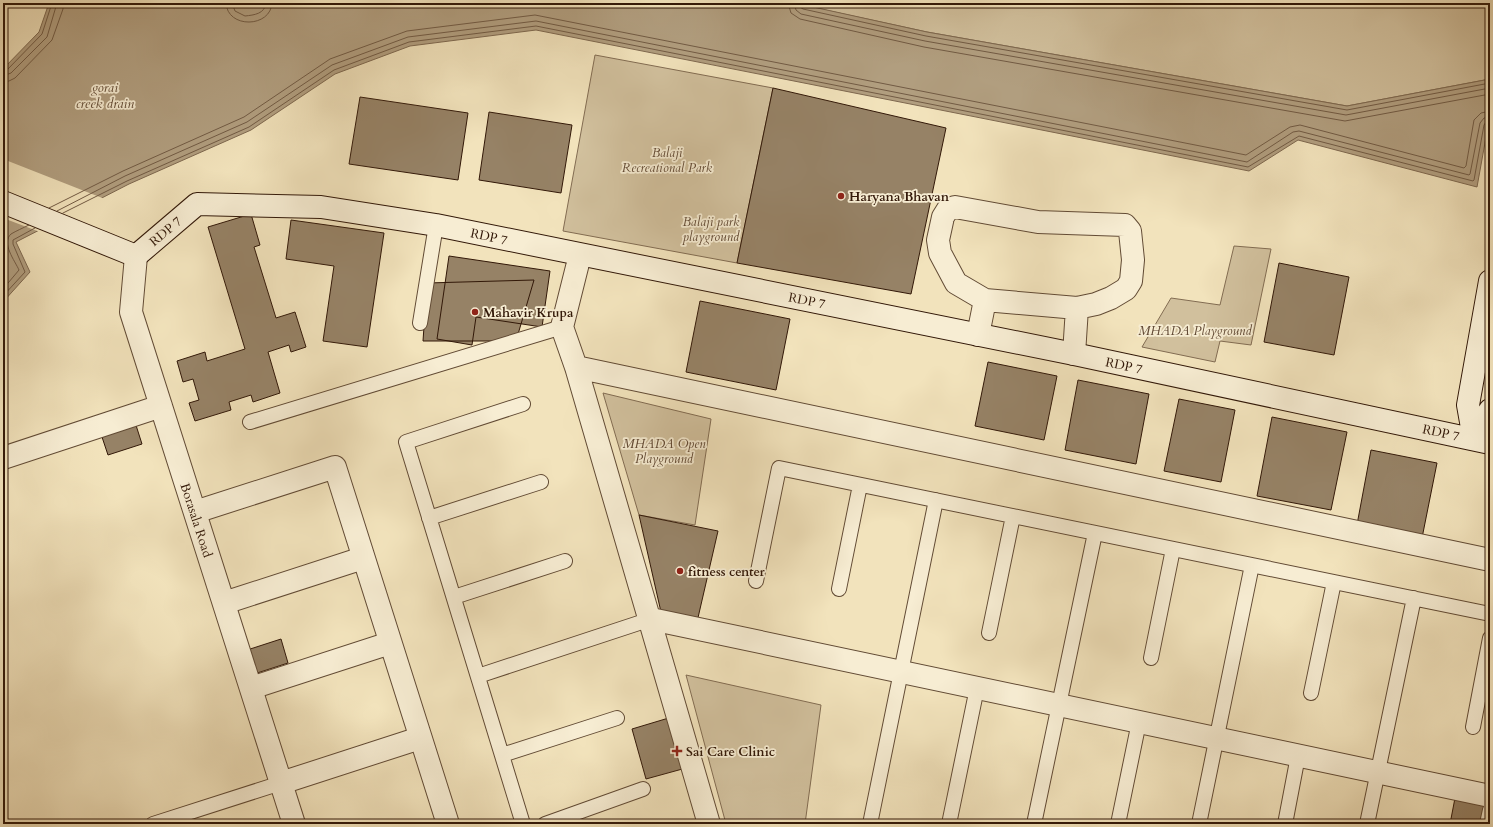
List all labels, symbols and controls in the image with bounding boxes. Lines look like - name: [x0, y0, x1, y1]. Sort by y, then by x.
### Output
- water label: gorai creek drain: [76, 78, 134, 113]
- park label: Balaji Recreational Park: [622, 144, 713, 177]
- place label: Haryana Bhavan: [849, 188, 950, 206]
- marker: Haryana Bhavan: [836, 191, 846, 201]
- street label: RDP 7: [146, 213, 186, 251]
- park label: Balaji park playground: [682, 213, 740, 246]
- street label: RDP 7: [469, 224, 509, 250]
- street label: RDP 7: [787, 289, 827, 313]
- place label: Mahavir Krupa: [483, 304, 574, 322]
- marker: Mahavir Krupa: [470, 307, 480, 317]
- park label: MHADA Playground: [1138, 322, 1252, 340]
- street label: RDP 7: [1104, 353, 1144, 379]
- street label: RDP 7: [1421, 420, 1461, 446]
- park label: MHADA Open Playground: [623, 435, 706, 468]
- street label: Borasala Road: [176, 481, 217, 560]
- place label: fitness center: [688, 563, 765, 581]
- marker: fitness center: [675, 566, 685, 576]
- place label: Sai Care Clinic: [686, 743, 775, 761]
- marker: Sai Care Clinic: [671, 745, 683, 757]

